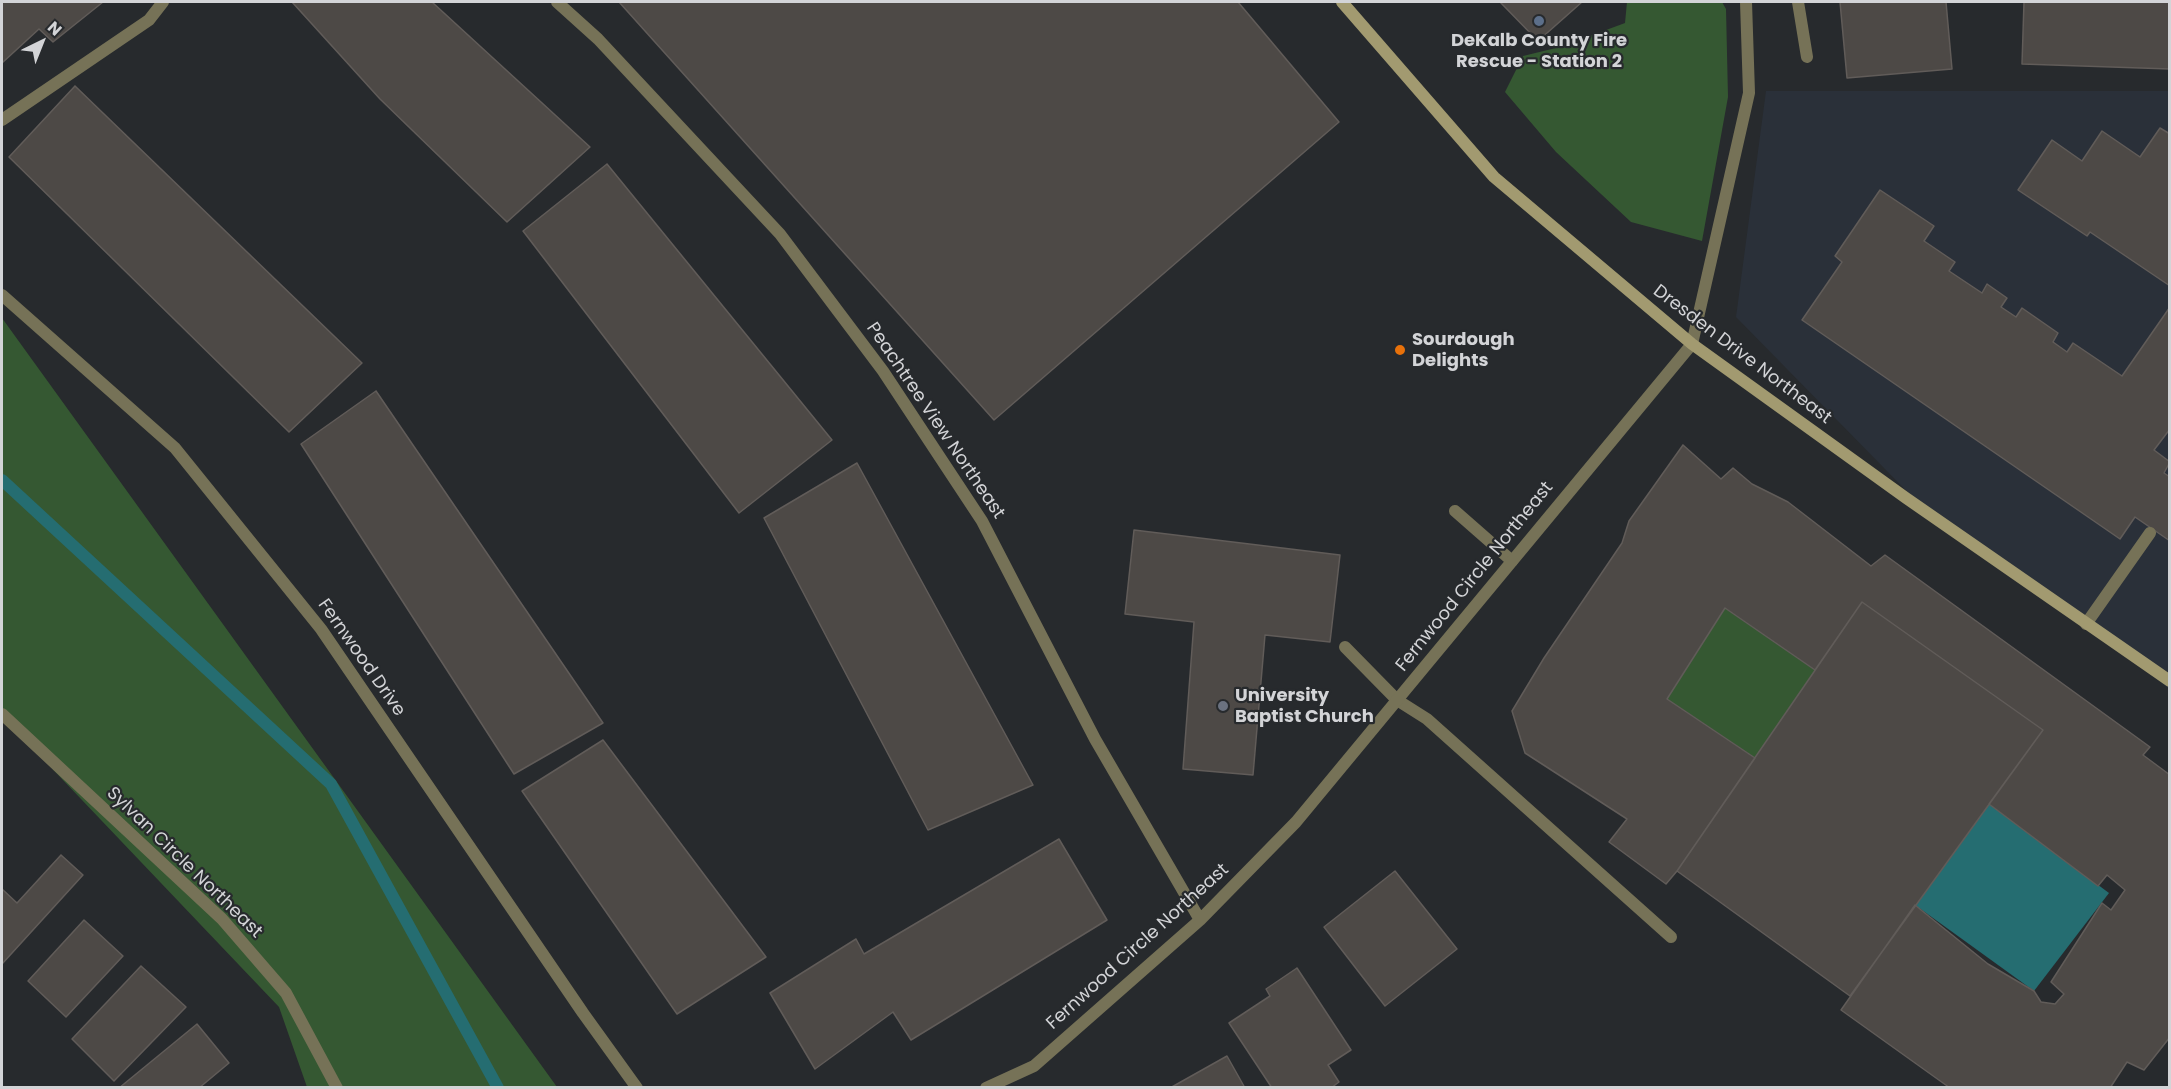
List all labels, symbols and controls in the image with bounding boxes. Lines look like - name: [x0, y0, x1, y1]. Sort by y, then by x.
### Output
- north arrow: [12, 12, 72, 72]
- marker: DeKalb County Fire Rescue - Station 2: [1532, 14, 1546, 28]
- text: N: [42, 16, 67, 41]
- place label: DeKalb County Fire Rescue - Station 2: [1451, 30, 1627, 72]
- street label: Dresden Drive Northeast: [1649, 281, 1835, 429]
- street label: Peachtree View Northeast: [861, 319, 1009, 523]
- place label: Sourdough Delights: [1412, 329, 1515, 372]
- marker: Sourdough Delights: [1393, 343, 1407, 357]
- street label: Fernwood Circle Northeast: [1392, 478, 1558, 676]
- street label: Fernwood Drive: [312, 595, 410, 721]
- place label: University Baptist Church: [1235, 685, 1374, 728]
- marker: University Baptist Church: [1216, 699, 1230, 713]
- street label: Sylvan Circle Northeast: [102, 783, 266, 943]
- street label: Fernwood Circle Northeast: [1042, 859, 1234, 1035]

